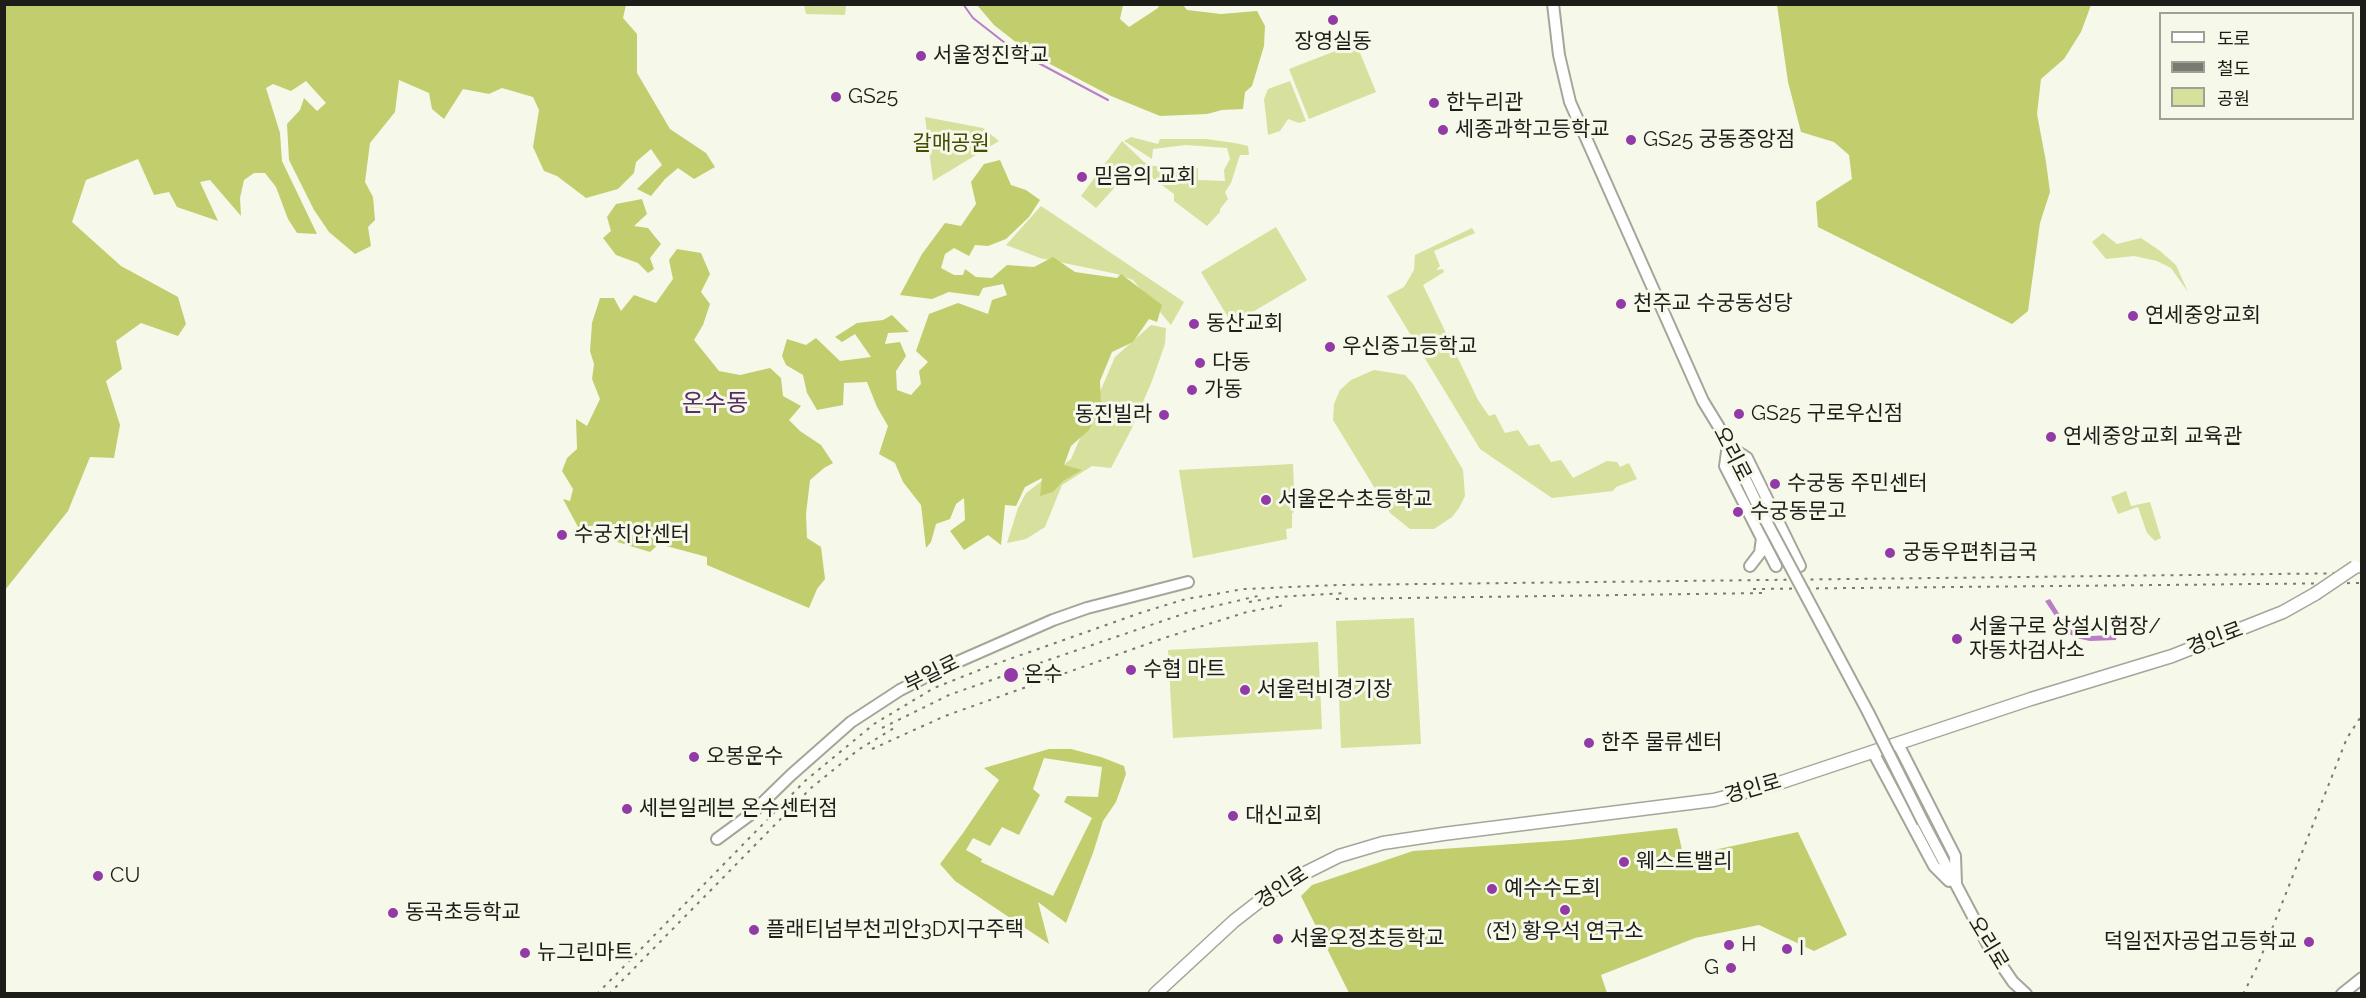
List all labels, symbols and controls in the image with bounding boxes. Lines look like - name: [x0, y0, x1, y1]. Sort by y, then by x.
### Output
- legend: [2159, 12, 2354, 120]
- marker: 장영실동: [1326, 13, 1340, 27]
- text: 도로: [2217, 28, 2250, 49]
- place label: 장영실동: [1294, 29, 1372, 55]
- place label: 서울정진학교: [933, 43, 1049, 69]
- marker: 서울정진학교: [914, 49, 928, 63]
- text: 철도: [2217, 58, 2250, 79]
- place label: GS25: [848, 84, 898, 110]
- text: 공원: [2217, 88, 2250, 109]
- marker: GS25: [829, 90, 843, 104]
- place label: 한누리관: [1446, 90, 1523, 116]
- marker: 한누리관: [1427, 96, 1441, 110]
- place label: 세종과학고등학교: [1455, 117, 1610, 143]
- marker: 세종과학고등학교: [1436, 123, 1450, 137]
- place label: GS25 궁동중앙점: [1643, 127, 1795, 153]
- park label: 갈매공원: [912, 131, 990, 157]
- marker: GS25 궁동중앙점: [1624, 133, 1638, 147]
- place label: 믿음의 교회: [1094, 164, 1196, 190]
- marker: 믿음의 교회: [1075, 170, 1089, 184]
- place label: 천주교 수궁동성당: [1633, 291, 1793, 317]
- marker: 천주교 수궁동성당: [1614, 297, 1628, 311]
- place label: 연세중앙교회: [2145, 303, 2261, 329]
- marker: 연세중앙교회: [2126, 309, 2140, 323]
- place label: 동산교회: [1206, 311, 1283, 337]
- marker: 동산교회: [1187, 317, 1201, 331]
- place label: 우신중고등학교: [1342, 334, 1477, 360]
- marker: 우신중고등학교: [1323, 340, 1337, 354]
- place label: 다동: [1212, 350, 1251, 376]
- marker: 다동: [1193, 356, 1207, 370]
- place label: 가동: [1204, 377, 1243, 403]
- marker: 가동: [1185, 383, 1199, 397]
- district label: 온수동: [682, 390, 748, 418]
- place label: GS25 구로우신점: [1751, 401, 1903, 427]
- place label: 동진빌라: [1075, 402, 1152, 428]
- marker: GS25 구로우신점: [1732, 407, 1746, 421]
- marker: 동진빌라: [1157, 408, 1171, 422]
- street label: 오리로: [1708, 422, 1756, 486]
- place label: 연세중앙교회 교육관: [2063, 424, 2242, 450]
- marker: 연세중앙교회 교육관: [2044, 430, 2058, 444]
- place label: 수궁동 주민센터: [1787, 471, 1928, 497]
- marker: 수궁동 주민센터: [1768, 477, 1782, 491]
- place label: 서울온수초등학교: [1278, 487, 1433, 513]
- marker: 서울온수초등학교: [1259, 493, 1273, 507]
- place label: 수궁동문고: [1750, 499, 1847, 525]
- marker: 수궁동문고: [1731, 505, 1745, 519]
- place label: 수궁치안센터: [574, 522, 690, 548]
- marker: 수궁치안센터: [555, 528, 569, 542]
- place label: 궁동우편취급국: [1902, 540, 2037, 566]
- marker: 궁동우편취급국: [1883, 546, 1897, 560]
- place label: 서울구로 상설시험장/ 자동차검사소: [1969, 614, 2161, 664]
- street label: 경인로: [2183, 617, 2247, 661]
- marker: 서울구로 상설시험장/ 자동차검사소: [1950, 632, 1964, 646]
- street label: 부일로: [900, 650, 964, 698]
- place label: 수협 마트: [1143, 657, 1226, 683]
- place label: 온수: [1024, 662, 1063, 688]
- marker: 수협 마트: [1124, 663, 1138, 677]
- marker: 온수: [1002, 666, 1020, 684]
- place label: 서울럭비경기장: [1257, 677, 1392, 703]
- marker: 서울럭비경기장: [1238, 683, 1252, 697]
- place label: 한주 물류센터: [1601, 730, 1722, 756]
- marker: 한주 물류센터: [1582, 736, 1596, 750]
- place label: 오봉운수: [706, 744, 783, 770]
- marker: 오봉운수: [687, 750, 701, 764]
- street label: 경인로: [1722, 769, 1784, 809]
- place label: 세븐일레븐 온수센터점: [639, 796, 838, 822]
- marker: 세븐일레븐 온수센터점: [620, 802, 634, 816]
- place label: 대신교회: [1245, 803, 1322, 829]
- marker: 대신교회: [1226, 809, 1240, 823]
- place label: 웨스트밸리: [1636, 849, 1733, 875]
- marker: 웨스트밸리: [1617, 855, 1631, 869]
- street label: 경인로: [1251, 862, 1313, 914]
- place label: CU: [110, 863, 140, 889]
- marker: CU: [91, 869, 105, 883]
- place label: 예수수도회: [1504, 876, 1601, 902]
- marker: 예수수도회: [1485, 882, 1499, 896]
- place label: 동곡초등학교: [405, 900, 521, 926]
- marker: (전) 황우석 연구소: [1558, 903, 1572, 917]
- marker: 동곡초등학교: [386, 906, 400, 920]
- street label: 오리로: [1962, 912, 2014, 974]
- place label: 플래티넘부천괴안3D지구주택: [766, 917, 1024, 943]
- place label: (전) 황우석 연구소: [1486, 919, 1644, 945]
- marker: 플래티넘부천괴안3D지구주택: [747, 923, 761, 937]
- place label: 서울오정초등학교: [1290, 926, 1445, 952]
- place label: 덕일전자공업고등학교: [2104, 929, 2297, 955]
- marker: 서울오정초등학교: [1271, 932, 1285, 946]
- place label: H: [1741, 932, 1756, 958]
- marker: 덕일전자공업고등학교: [2302, 935, 2316, 949]
- place label: I: [1799, 936, 1804, 962]
- marker: H: [1722, 938, 1736, 952]
- place label: 뉴그린마트: [537, 940, 634, 966]
- marker: I: [1780, 942, 1794, 956]
- marker: 뉴그린마트: [518, 946, 532, 960]
- place label: G: [1704, 955, 1719, 981]
- marker: G: [1724, 961, 1738, 975]

